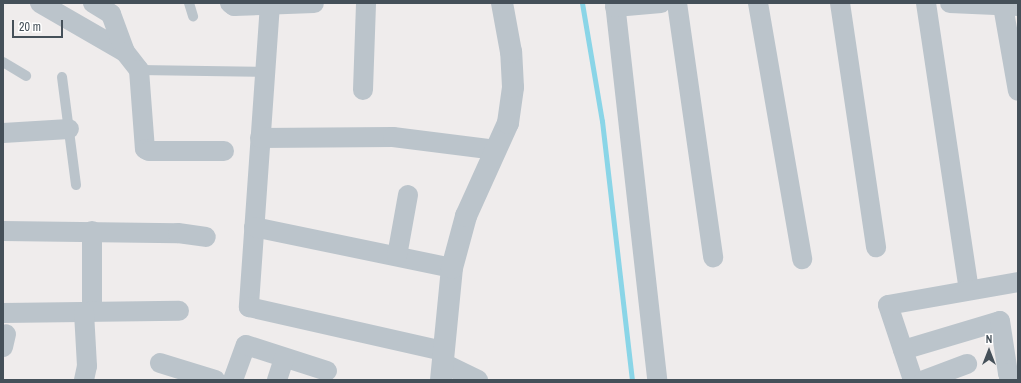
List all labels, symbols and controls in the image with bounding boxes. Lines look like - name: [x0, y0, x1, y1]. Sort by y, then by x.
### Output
- scale bar: [14, 12, 65, 38]
- text: 20 m: [19, 19, 41, 35]
- north arrow: [969, 331, 1009, 371]
- text: N: [986, 332, 992, 346]

